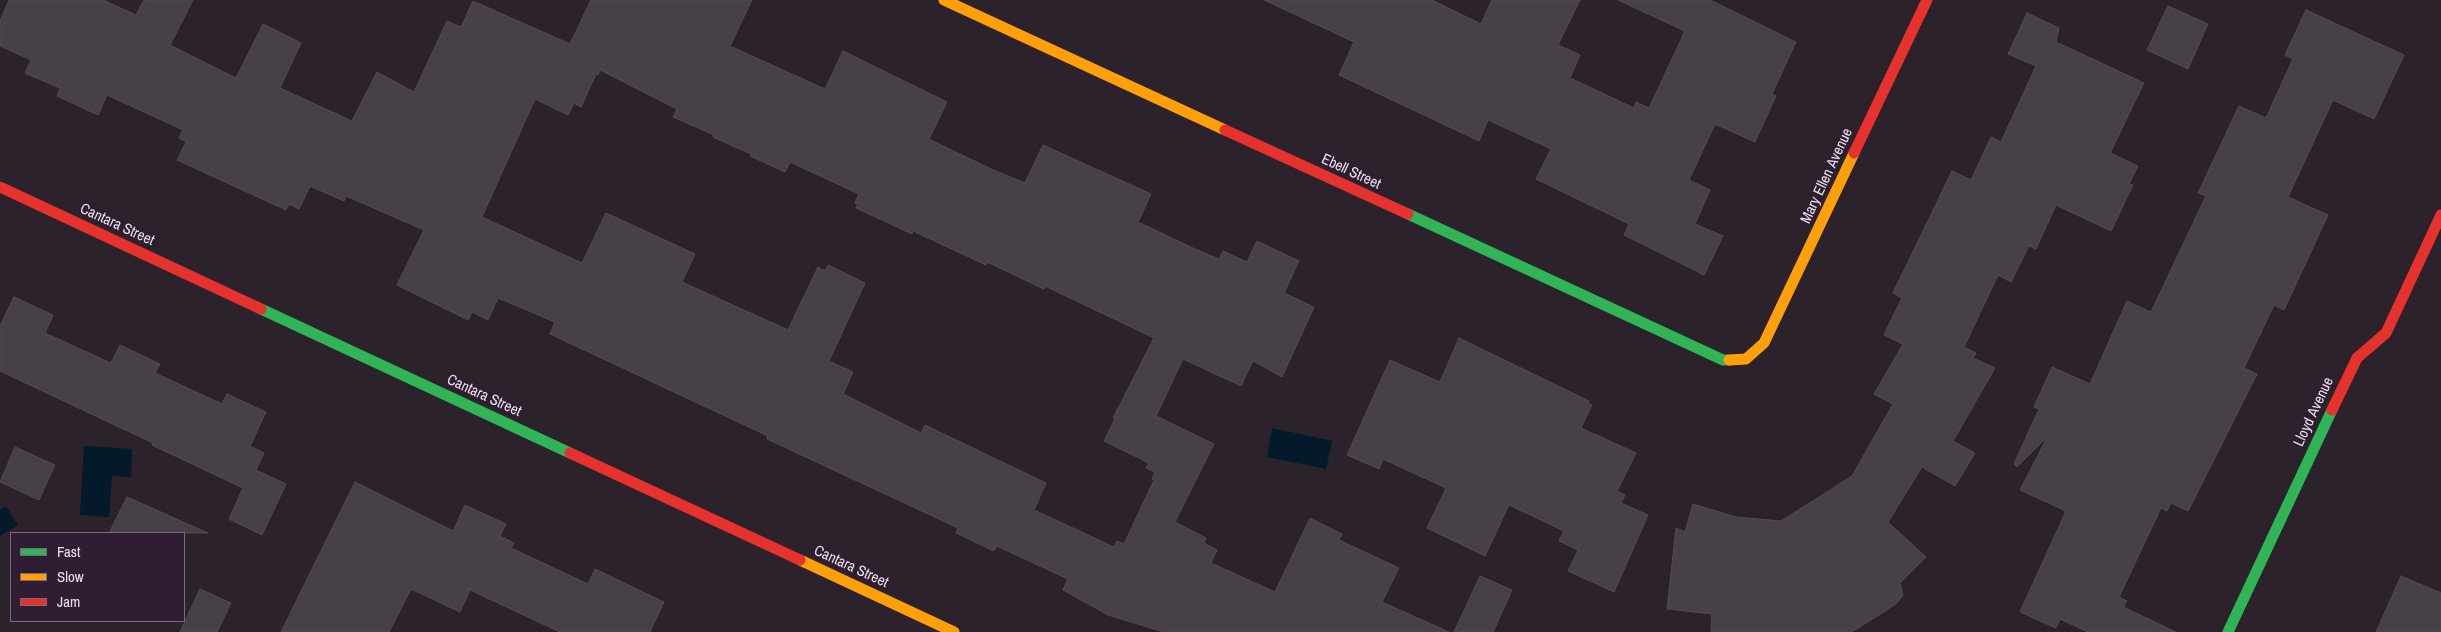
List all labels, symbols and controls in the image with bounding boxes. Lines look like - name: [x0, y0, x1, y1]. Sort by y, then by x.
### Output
- street label: Mary Ellen Avenue: [1797, 126, 1857, 226]
- street label: Ebell Street: [1318, 150, 1384, 194]
- street label: Cantara Street: [77, 200, 157, 250]
- street label: Cantara Street: [444, 371, 524, 421]
- street label: Lloyd Avenue: [2290, 375, 2338, 449]
- legend: [10, 532, 185, 622]
- text: Fast: [57, 541, 80, 562]
- street label: Cantara Street: [811, 542, 891, 592]
- text: Slow: [57, 566, 84, 587]
- text: Jam: [57, 591, 80, 612]

